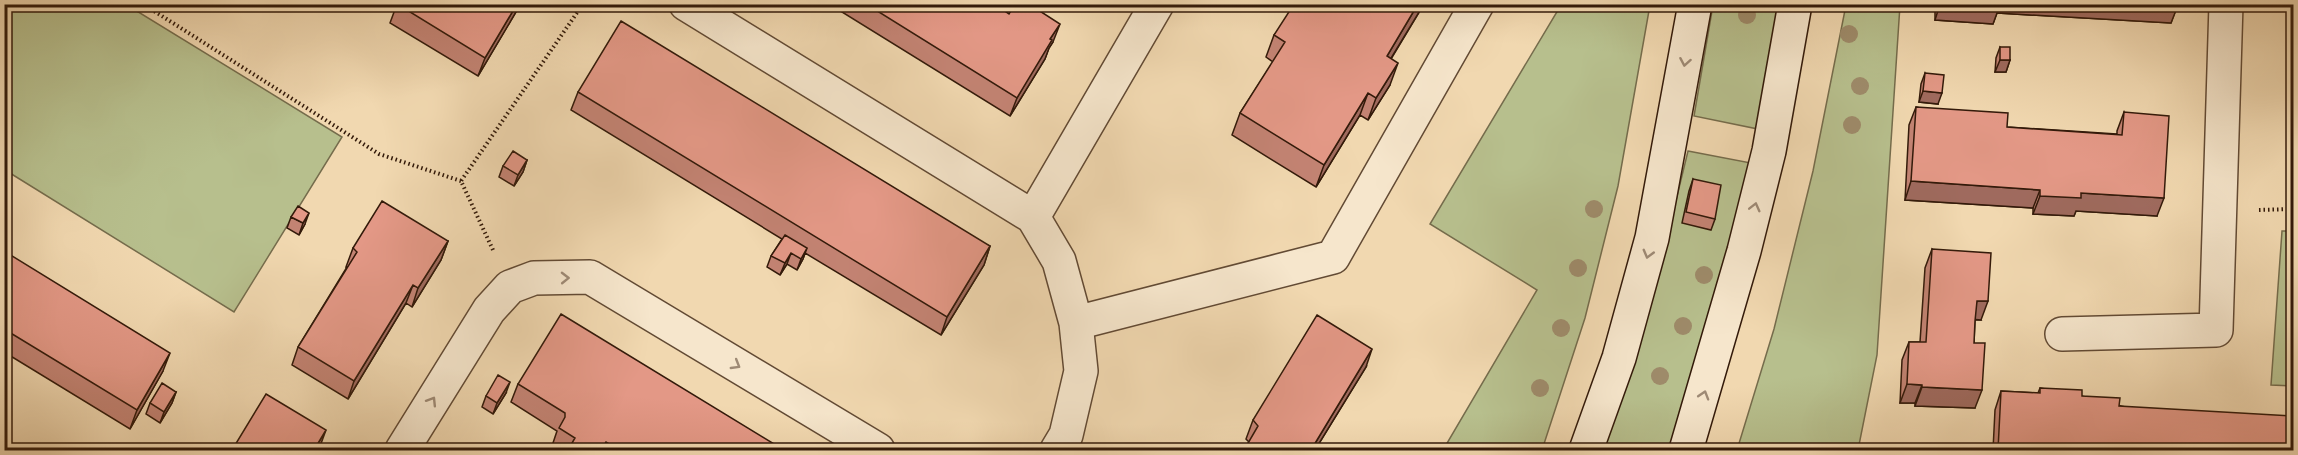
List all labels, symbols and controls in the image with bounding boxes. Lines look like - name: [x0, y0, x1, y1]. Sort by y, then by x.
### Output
- one-way arrow: [1679, 57, 1692, 67]
- one-way arrow: [1748, 202, 1761, 212]
- one-way arrow: [1643, 248, 1655, 258]
- one-way arrow: [561, 272, 570, 284]
- one-way arrow: [730, 358, 740, 370]
- one-way arrow: [1697, 390, 1709, 401]
- one-way arrow: [425, 397, 437, 407]

